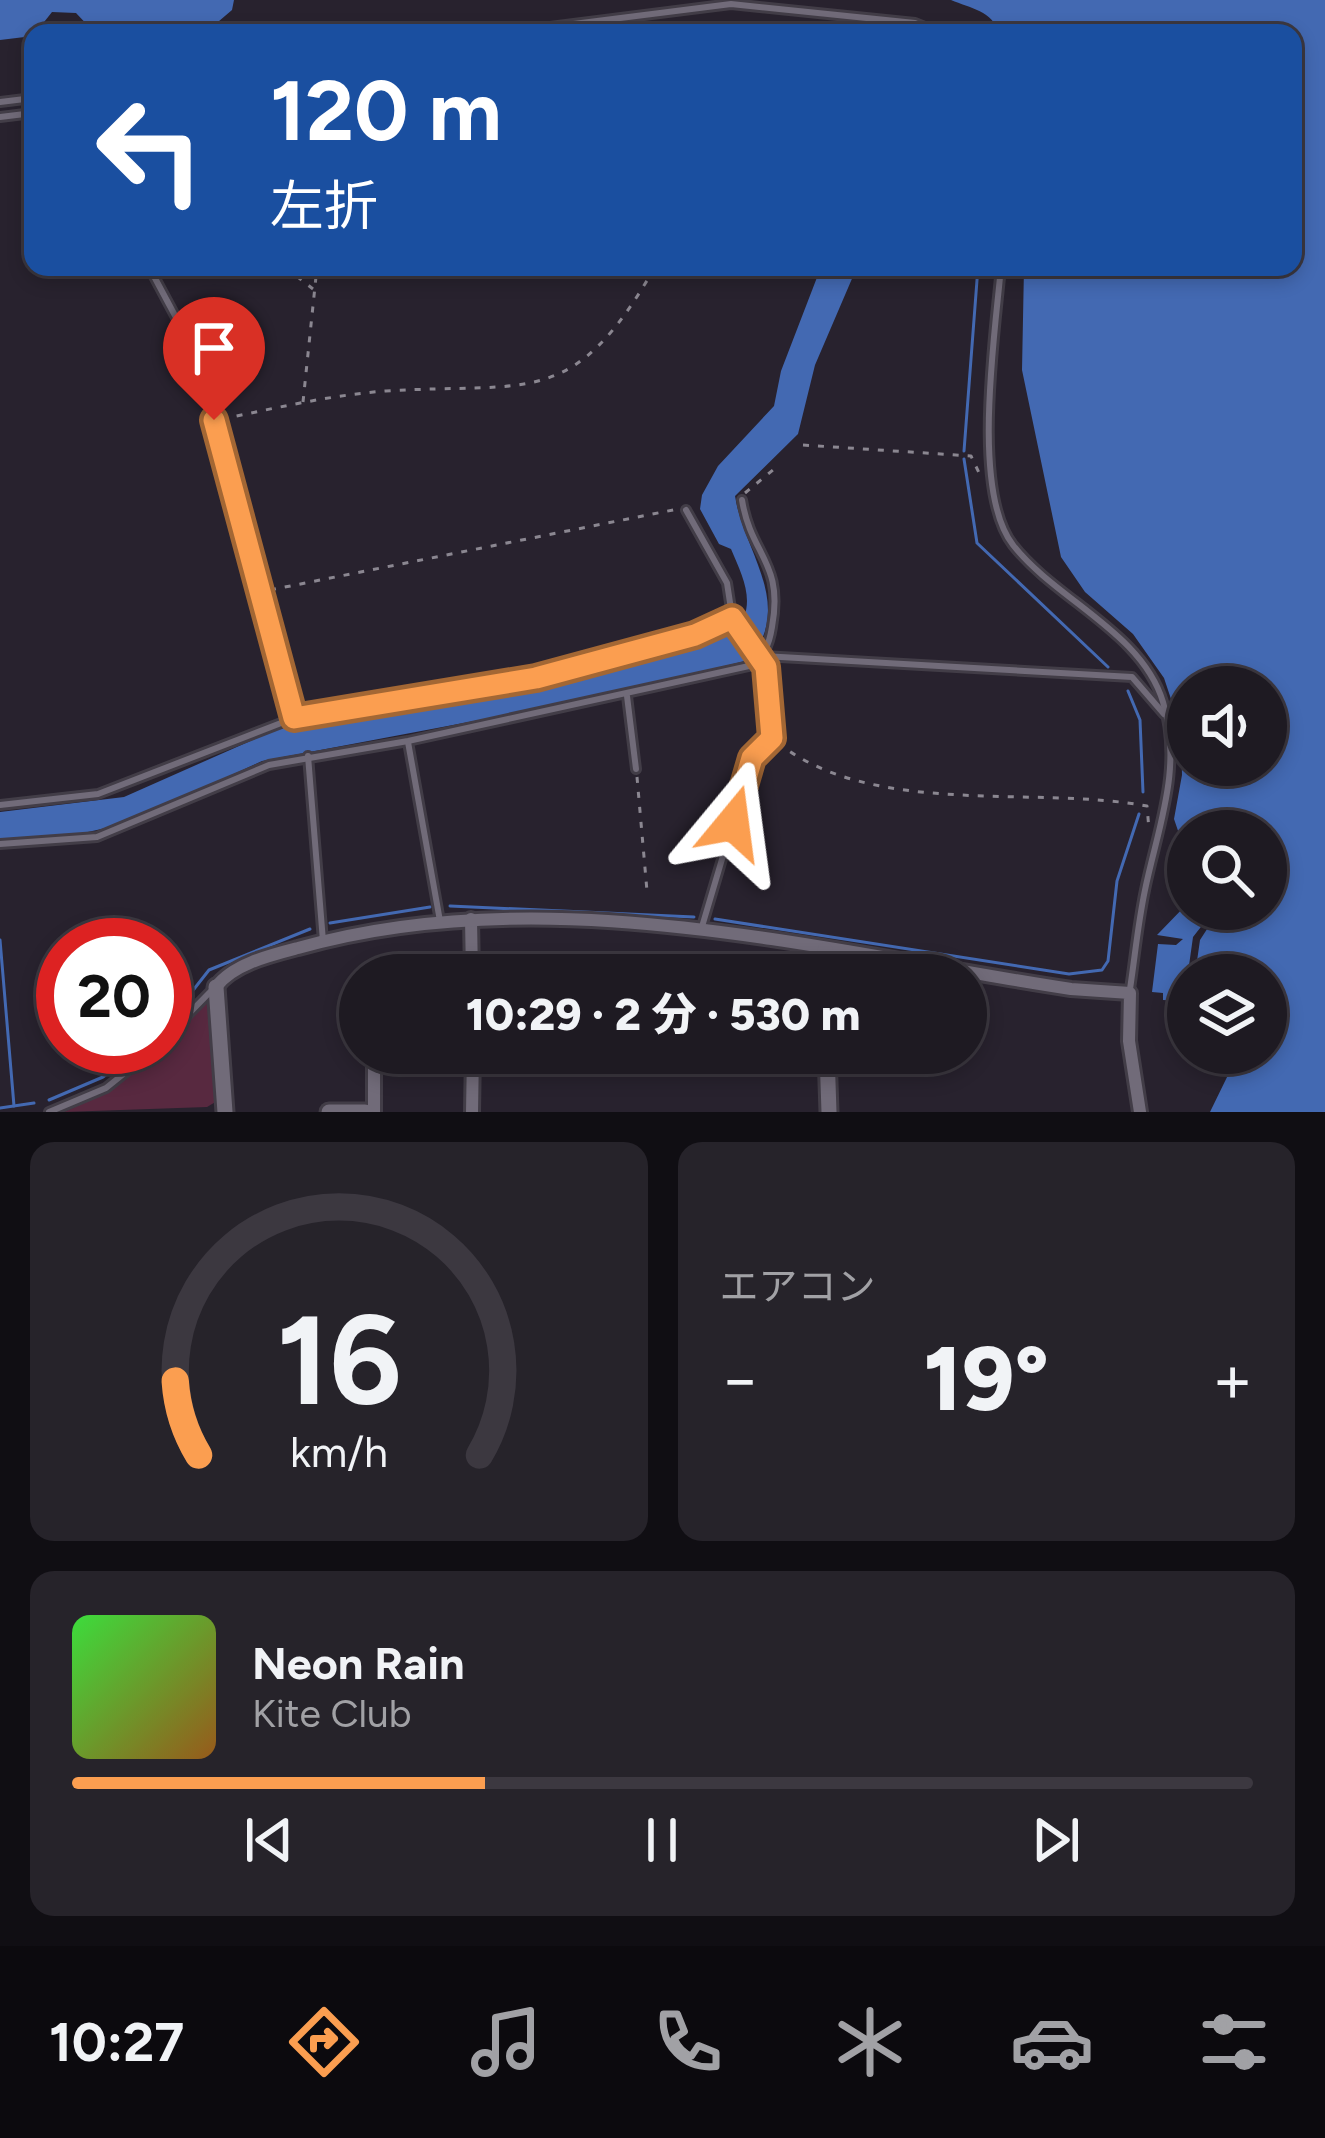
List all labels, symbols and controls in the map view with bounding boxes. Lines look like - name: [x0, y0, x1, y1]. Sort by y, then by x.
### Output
- text: 120 m: [270, 60, 502, 161]
- icon: left: [72, 72, 228, 228]
- text: 左折: [270, 174, 378, 239]
- pin: [163, 297, 265, 420]
- icon: arrive: [181, 315, 247, 381]
- map controls: [1167, 666, 1287, 1074]
- button: sound: [1167, 666, 1287, 786]
- position arrow: [670, 760, 796, 886]
- button: search: [1167, 810, 1287, 930]
- speed limit sign: 20: [36, 918, 192, 1074]
- button: layers: [1167, 954, 1287, 1074]
- text: 10:29 · 2 分 · 530 m: [466, 987, 860, 1041]
- text: エアコン: [720, 1263, 876, 1310]
- text: 16: [276, 1285, 401, 1435]
- text: 19°: [923, 1324, 1049, 1433]
- text: −: [720, 1339, 761, 1419]
- text: +: [1212, 1339, 1253, 1419]
- text: km/h: [290, 1425, 388, 1477]
- text: Neon Rain: [252, 1636, 465, 1690]
- text: Kite Club: [252, 1690, 412, 1737]
- icon: previous: [236, 1807, 302, 1873]
- icon: pause: [629, 1807, 695, 1873]
- icon: next: [1023, 1807, 1089, 1873]
- icon: directions: [282, 2000, 366, 2084]
- icon: music: [464, 2000, 548, 2084]
- icon: phone: [646, 2000, 730, 2084]
- icon: climate: [828, 2000, 912, 2084]
- icon: car: [1010, 2000, 1094, 2084]
- icon: filters: [1192, 2000, 1276, 2084]
- text: 10:27: [49, 2010, 184, 2075]

